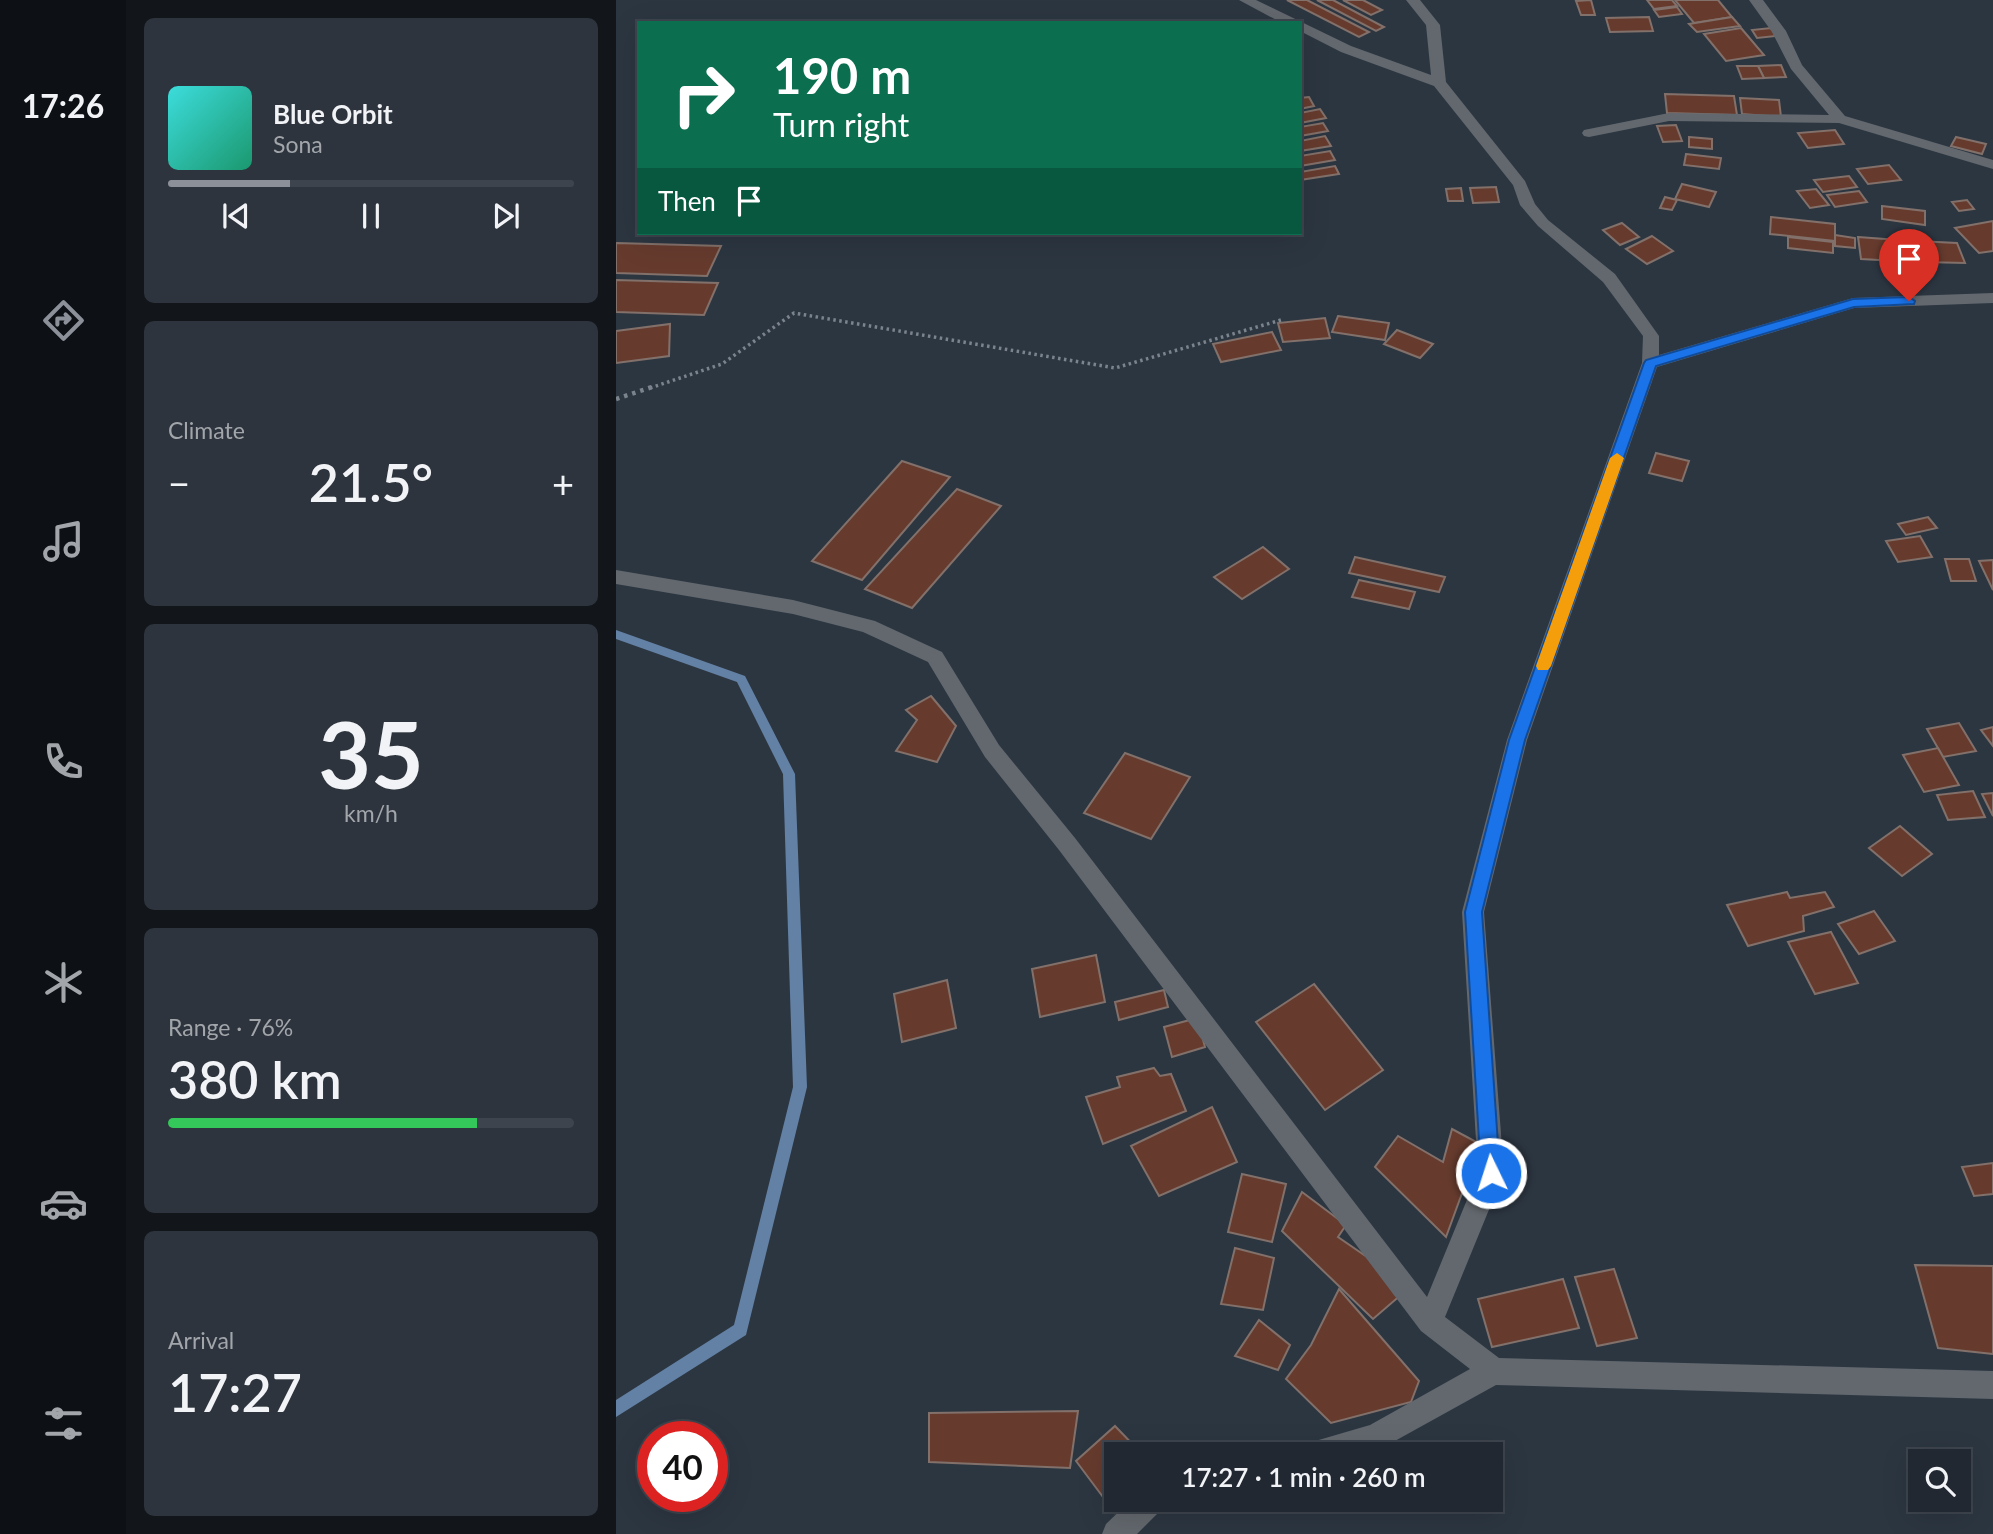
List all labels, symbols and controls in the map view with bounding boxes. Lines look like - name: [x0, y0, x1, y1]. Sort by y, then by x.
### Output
- text: 190 m: [773, 46, 911, 104]
- icon: right: [658, 49, 749, 140]
- text: 17:26: [22, 86, 104, 125]
- text: Blue Orbit: [273, 98, 393, 130]
- text: Turn right: [773, 105, 909, 144]
- text: Sona: [273, 130, 323, 158]
- icon: arrive: [730, 182, 768, 220]
- text: Then: [658, 185, 716, 217]
- icon: previous: [217, 197, 255, 235]
- icon: pause: [352, 197, 390, 235]
- icon: next: [487, 197, 525, 235]
- pin: [1879, 229, 1939, 301]
- icon: arrive: [1890, 240, 1928, 278]
- icon: directions: [39, 296, 88, 345]
- text: Climate: [168, 416, 245, 444]
- text: 21.5°: [309, 451, 433, 513]
- text: −: [168, 460, 190, 506]
- text: +: [552, 460, 574, 506]
- icon: music: [39, 517, 88, 566]
- text: 35: [318, 699, 424, 808]
- icon: phone: [39, 737, 88, 786]
- text: km/h: [344, 799, 398, 827]
- icon: climate: [39, 958, 88, 1007]
- text: Range · 76%: [168, 1013, 293, 1041]
- text: 380 km: [168, 1048, 342, 1110]
- position arrow: [1454, 1136, 1528, 1210]
- icon: car: [39, 1179, 88, 1228]
- text: Arrival: [168, 1326, 234, 1354]
- text: 17:27: [168, 1361, 302, 1423]
- icon: filters: [39, 1399, 88, 1448]
- speed limit sign: 40: [637, 1421, 728, 1512]
- map controls: [1908, 1449, 1971, 1512]
- button: search: [1908, 1449, 1971, 1512]
- text: 17:27 · 1 min · 260 m: [1181, 1461, 1426, 1493]

